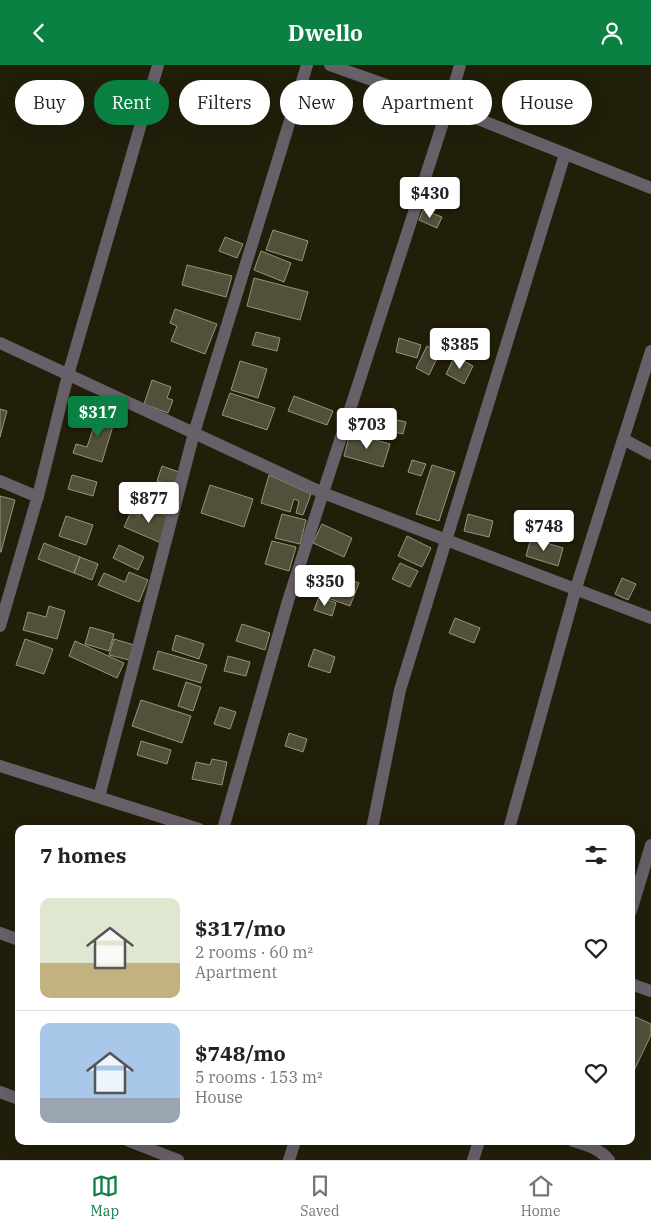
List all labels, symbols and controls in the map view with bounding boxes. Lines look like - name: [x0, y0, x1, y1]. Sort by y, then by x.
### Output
- text: Dwello: [288, 18, 363, 47]
- icon: back: [25, 19, 53, 47]
- icon: person: [598, 19, 626, 47]
- chip: Buy: [15, 80, 84, 125]
- chip: Rent: [94, 80, 169, 125]
- chip: Filters: [179, 80, 270, 125]
- chip: New: [280, 80, 353, 125]
- chip: Apartment: [363, 80, 492, 125]
- chip: House: [502, 80, 592, 125]
- pin: $430: [400, 177, 460, 219]
- text: $430: [411, 183, 449, 203]
- pin: $385: [430, 327, 490, 370]
- text: $385: [441, 334, 479, 354]
- pin: $317: [68, 395, 128, 438]
- text: $317: [79, 402, 117, 422]
- pin: $703: [337, 407, 397, 450]
- text: $703: [348, 414, 386, 434]
- pin: $877: [119, 481, 179, 524]
- text: $877: [130, 488, 168, 508]
- pin: $748: [514, 509, 574, 552]
- text: $748: [525, 516, 563, 536]
- pin: $350: [295, 565, 355, 607]
- text: $350: [306, 571, 344, 591]
- text: 7 homes: [40, 841, 126, 869]
- icon: filters: [582, 841, 610, 869]
- text: $317/mo: [195, 914, 286, 942]
- icon: home: [80, 918, 140, 978]
- icon: heart: [582, 934, 610, 962]
- text: 2 rooms · 60 m²: [195, 942, 313, 962]
- text: Apartment: [195, 962, 277, 982]
- text: $748/mo: [195, 1039, 286, 1067]
- icon: home: [80, 1043, 140, 1103]
- icon: heart: [582, 1059, 610, 1087]
- text: 5 rooms · 153 m²: [195, 1067, 323, 1087]
- text: House: [195, 1087, 243, 1107]
- tab: Map: [91, 1172, 119, 1220]
- tab: Saved: [300, 1172, 339, 1220]
- tab: Home: [521, 1172, 560, 1220]

